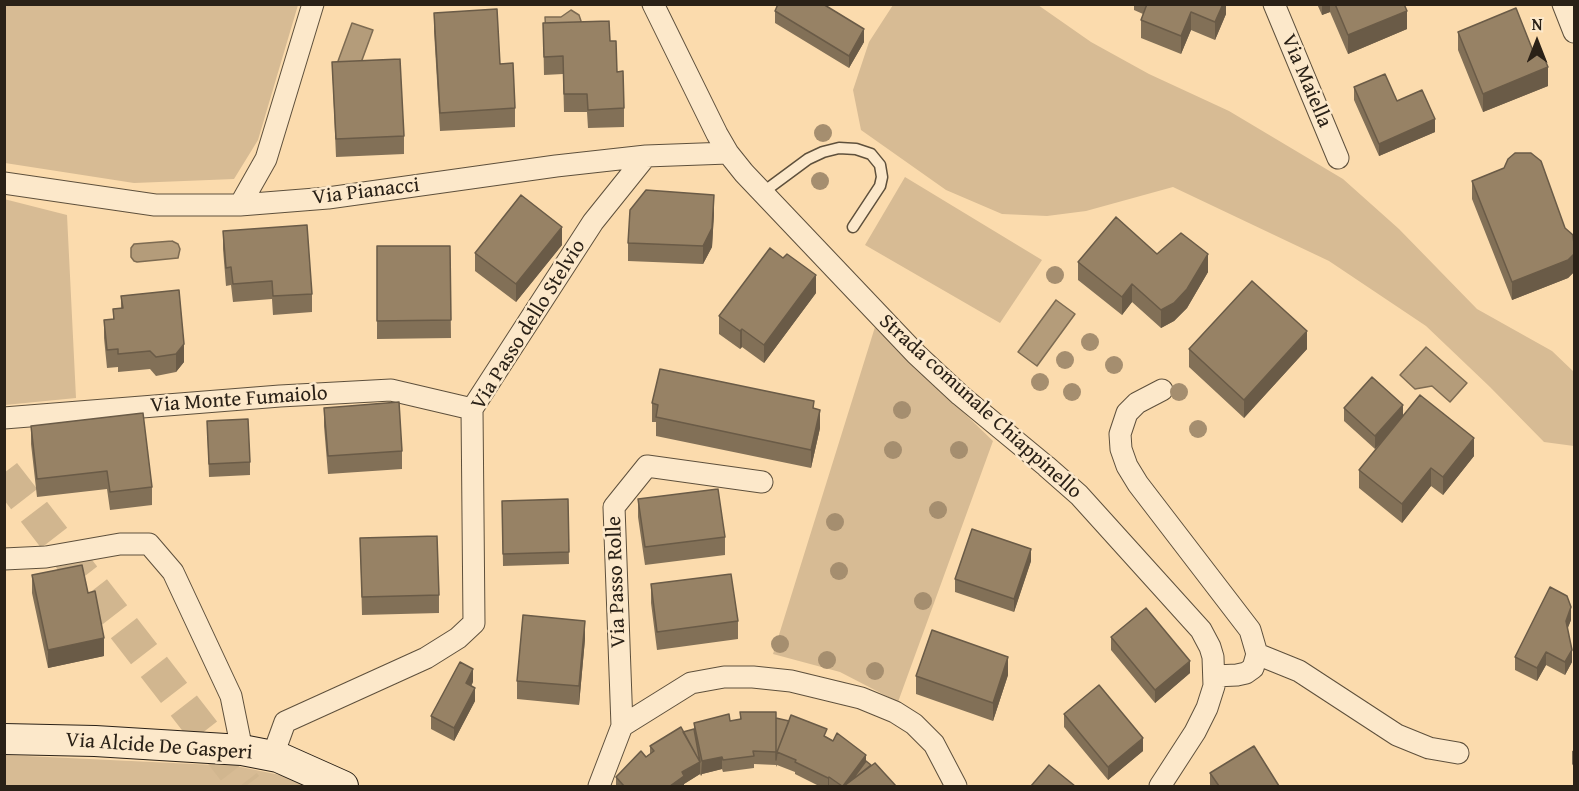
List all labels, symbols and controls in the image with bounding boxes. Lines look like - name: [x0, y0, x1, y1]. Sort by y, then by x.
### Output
- north arrow: [1507, 12, 1567, 72]
- text: N: [1532, 12, 1542, 36]
- street label: Via Maiella: [1275, 31, 1337, 131]
- street label: Via Pianacci: [311, 173, 421, 211]
- street label: Via Passo dello Stelvio: [466, 235, 592, 415]
- street label: Strada comunale Chiappinello: [873, 309, 1087, 505]
- street label: Via Monte Fumaiolo: [149, 381, 329, 419]
- street label: Via Passo Rolle: [602, 516, 632, 648]
- street label: Via Alcide De Gasperi: [65, 728, 253, 766]

